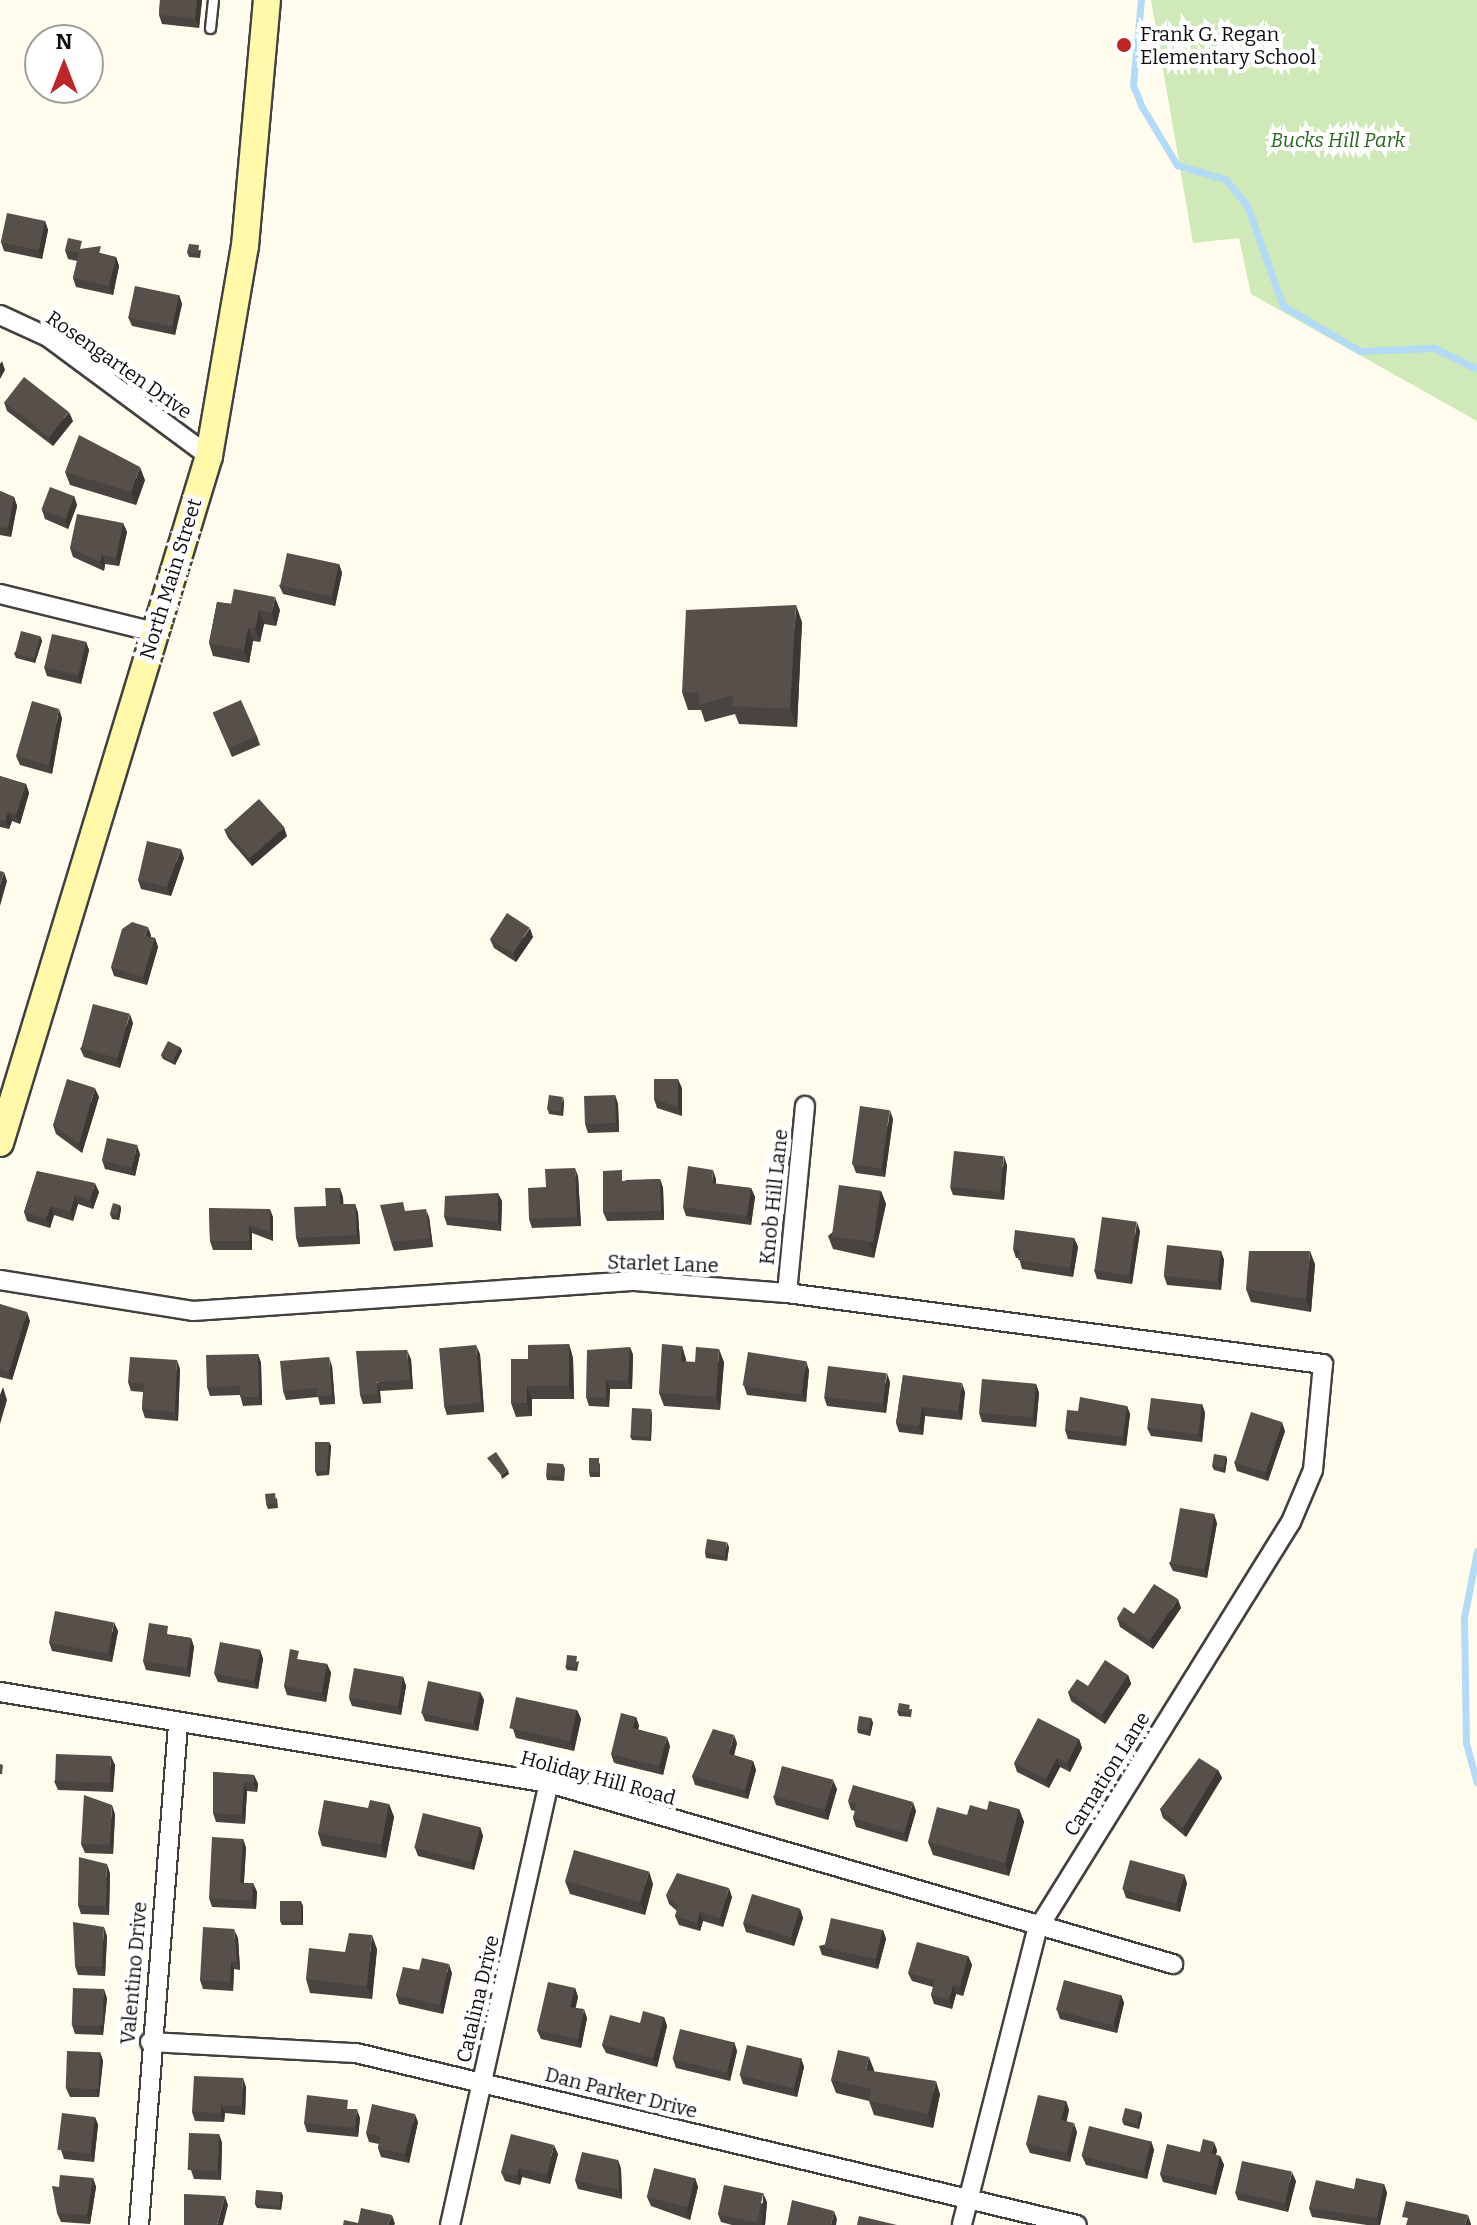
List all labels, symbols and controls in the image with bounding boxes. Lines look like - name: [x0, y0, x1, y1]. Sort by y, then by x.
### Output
- place label: Frank G. Regan Elementary School: [1140, 22, 1316, 69]
- north arrow: [24, 24, 104, 104]
- text: N: [56, 28, 72, 55]
- marker: Frank G. Regan Elementary School: [1115, 36, 1133, 54]
- park label: Bucks Hill Park: [1271, 128, 1405, 152]
- street label: Rosengarten Drive: [42, 306, 196, 424]
- street label: North Main Street: [135, 496, 207, 662]
- street label: Knob Hill Lane: [755, 1128, 793, 1266]
- street label: Starlet Lane: [607, 1250, 719, 1278]
- street label: Carnation Lane: [1059, 1707, 1155, 1841]
- street label: Holiday Hill Road: [518, 1746, 678, 1810]
- street label: Valentino Drive: [116, 1901, 152, 2045]
- street label: Catalina Drive: [452, 1933, 504, 2065]
- street label: Dan Parker Drive: [542, 2062, 700, 2124]

